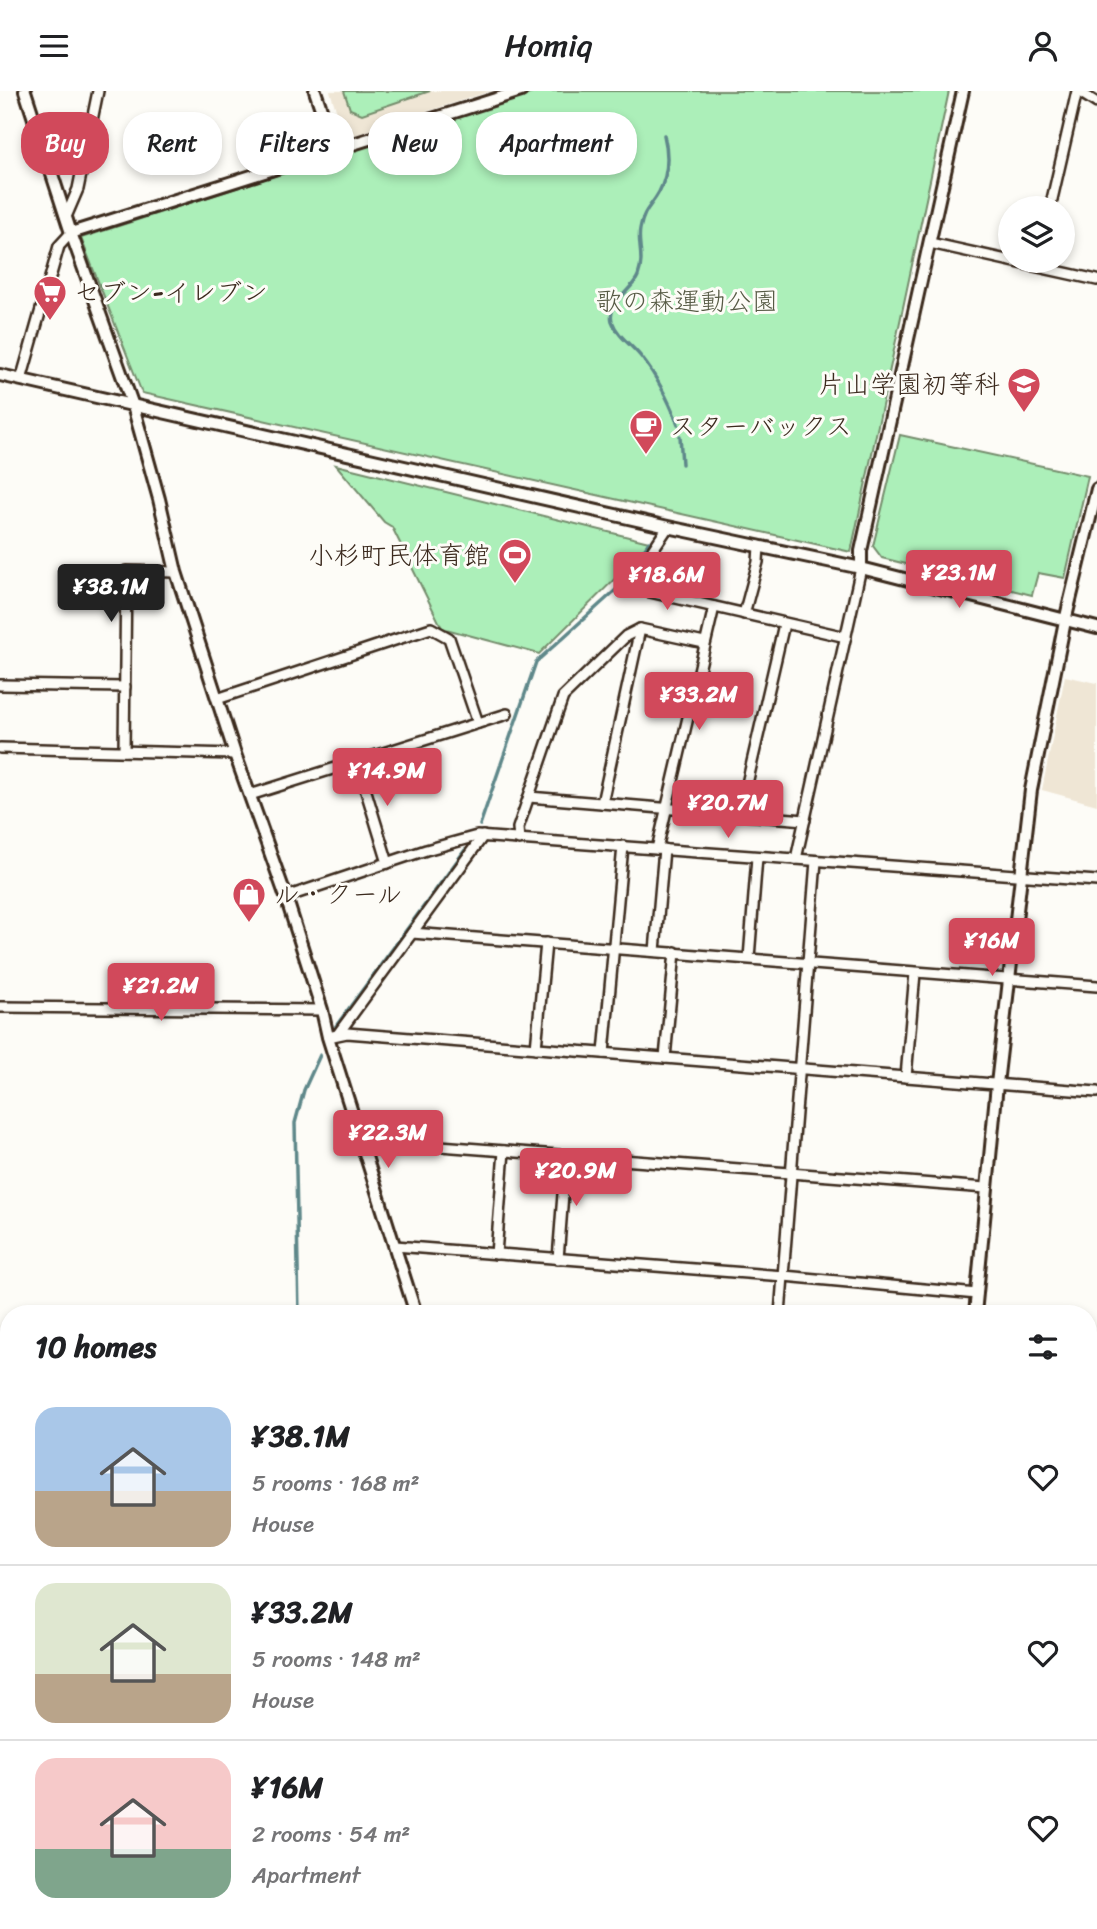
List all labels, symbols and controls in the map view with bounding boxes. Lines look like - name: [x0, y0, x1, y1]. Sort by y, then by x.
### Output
- text: Homiq: [505, 17, 592, 74]
- icon: menu: [35, 27, 73, 65]
- icon: person: [1024, 27, 1062, 65]
- chip: Buy: [21, 112, 109, 175]
- chip: Rent: [123, 112, 222, 175]
- chip: Filters: [236, 112, 354, 175]
- chip: New: [368, 112, 462, 175]
- chip: Apartment: [476, 112, 637, 175]
- map controls: [998, 196, 1075, 273]
- button: layers: [998, 196, 1075, 273]
- place label: セブン-イレブン: [74, 269, 268, 315]
- supermarket icon: セブン-イレブン: [31, 273, 69, 322]
- park label: 歌の森運動公園: [596, 278, 778, 324]
- place label: 片山学園初等科: [818, 361, 1000, 407]
- school or university icon: 片山学園初等科: [1005, 365, 1043, 414]
- place label: スターバックス: [670, 403, 852, 449]
- cafe icon: スターバックス: [627, 407, 665, 456]
- place label: 小杉町民体育館: [308, 532, 490, 578]
- sports icon: 小杉町民体育館: [496, 536, 534, 585]
- pin: ¥23.1M: [902, 551, 1016, 610]
- text: ¥23.1M: [922, 552, 996, 593]
- pin: ¥18.6M: [610, 553, 724, 612]
- text: ¥18.6M: [629, 554, 705, 595]
- pin: ¥38.1M: [54, 565, 168, 624]
- text: ¥38.1M: [74, 566, 148, 607]
- pin: ¥33.2M: [642, 673, 756, 732]
- text: ¥33.2M: [660, 674, 738, 715]
- pin: ¥14.9M: [330, 749, 444, 808]
- text: ¥14.9M: [349, 750, 425, 791]
- pin: ¥20.7M: [671, 781, 785, 840]
- text: ¥20.7M: [688, 782, 768, 823]
- place label: ル・クール: [274, 871, 402, 917]
- shop icon: ル・クール: [230, 875, 268, 924]
- pin: ¥16M: [951, 919, 1033, 978]
- text: ¥16M: [965, 920, 1019, 961]
- pin: ¥21.2M: [104, 963, 218, 1023]
- text: ¥21.2M: [124, 965, 198, 1006]
- pin: ¥22.3M: [331, 1111, 445, 1170]
- text: ¥22.3M: [349, 1112, 427, 1153]
- pin: ¥20.9M: [519, 1149, 633, 1208]
- text: ¥20.9M: [536, 1150, 616, 1191]
- text: 10 homes: [35, 1320, 156, 1374]
- icon: filters: [1024, 1328, 1062, 1366]
- text: ¥38.1M: [252, 1409, 350, 1463]
- icon: home: [91, 1435, 175, 1519]
- icon: heart: [1024, 1458, 1062, 1496]
- text: 5 rooms · 168 m²: [252, 1463, 420, 1504]
- text: House: [252, 1504, 314, 1545]
- text: ¥33.2M: [252, 1585, 352, 1639]
- icon: home: [91, 1611, 175, 1695]
- icon: heart: [1024, 1634, 1062, 1672]
- text: 5 rooms · 148 m²: [252, 1639, 421, 1680]
- text: House: [252, 1680, 314, 1721]
- text: ¥16M: [252, 1760, 323, 1814]
- icon: home: [91, 1786, 175, 1870]
- icon: heart: [1024, 1809, 1062, 1847]
- text: 2 rooms · 54 m²: [252, 1814, 410, 1855]
- text: Apartment: [252, 1855, 361, 1896]

